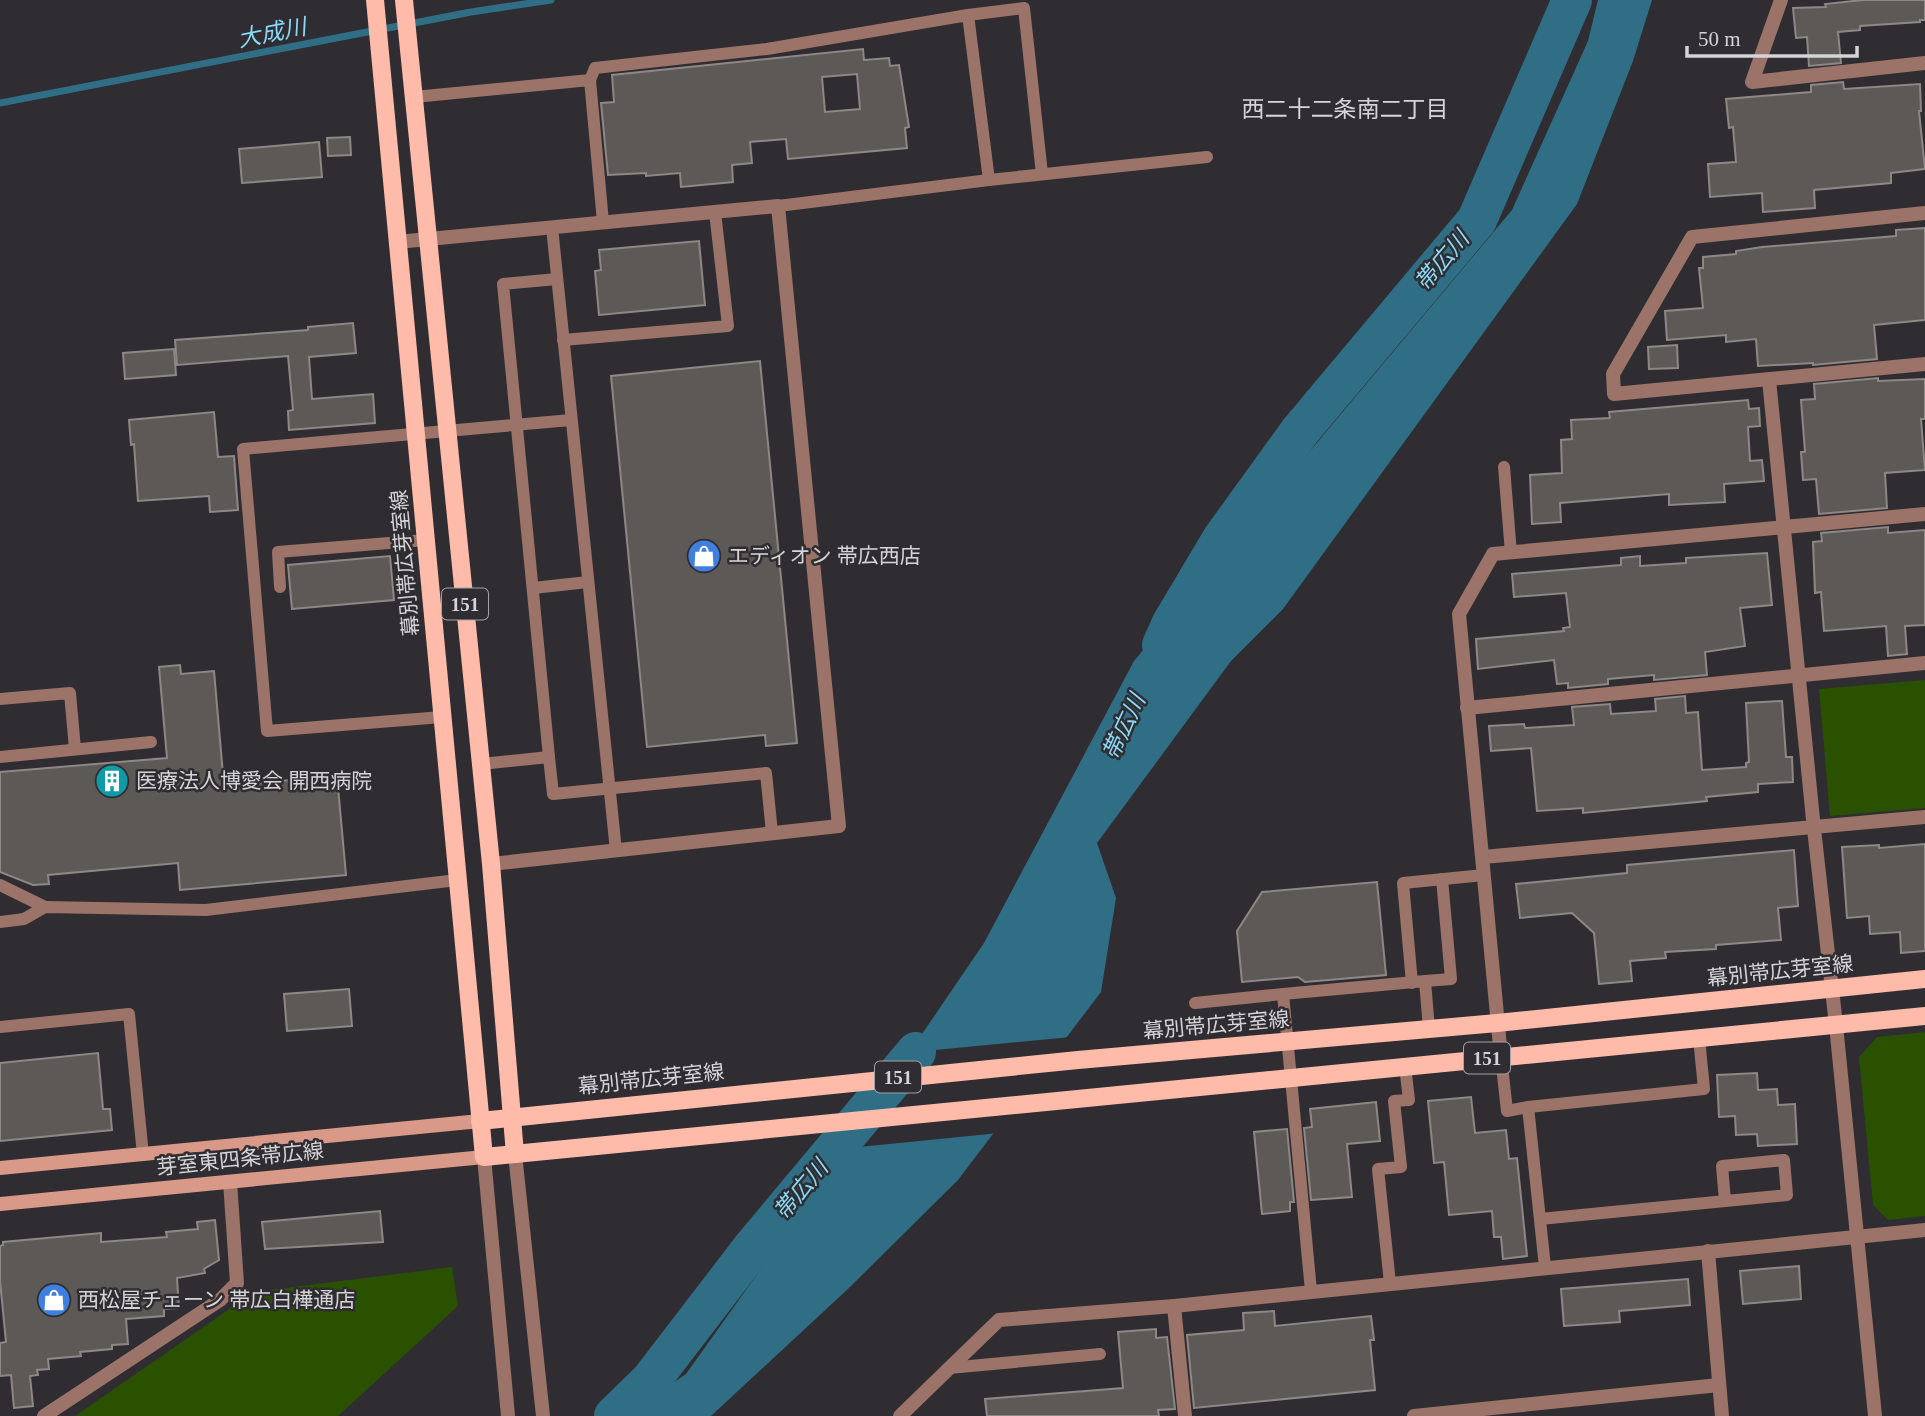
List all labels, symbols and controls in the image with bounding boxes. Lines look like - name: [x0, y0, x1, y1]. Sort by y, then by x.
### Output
- water label: 大成川: [236, 14, 311, 52]
- scale bar: [1687, 14, 1857, 58]
- text: 50 m: [1698, 27, 1741, 51]
- district label: 西二十二条南二丁目: [1242, 97, 1449, 122]
- water label: 帯広川: [1410, 224, 1476, 295]
- street label: 幕別帯広芽室線: [387, 489, 423, 637]
- shop icon: エディオン 帯広西店: [685, 537, 723, 575]
- place label: エディオン 帯広西店: [728, 544, 921, 568]
- road number: 151: [442, 589, 488, 620]
- water label: 帯広川: [1098, 688, 1151, 764]
- building icon: 医療法人博愛会 開西病院: [93, 762, 131, 800]
- place label: 医療法人博愛会 開西病院: [136, 769, 372, 793]
- street label: 幕別帯広芽室線: [1706, 951, 1854, 991]
- street label: 幕別帯広芽室線: [1142, 1007, 1290, 1043]
- road number: 151: [1464, 1042, 1510, 1074]
- street label: 幕別帯広芽室線: [577, 1059, 725, 1099]
- road number: 151: [875, 1062, 921, 1092]
- street label: 芽室東四条帯広線: [155, 1138, 325, 1180]
- water label: 帯広川: [769, 1153, 835, 1224]
- shop icon: 西松屋チェーン 帯広白樺通店: [35, 1281, 73, 1319]
- place label: 西松屋チェーン 帯広白樺通店: [78, 1288, 355, 1312]

